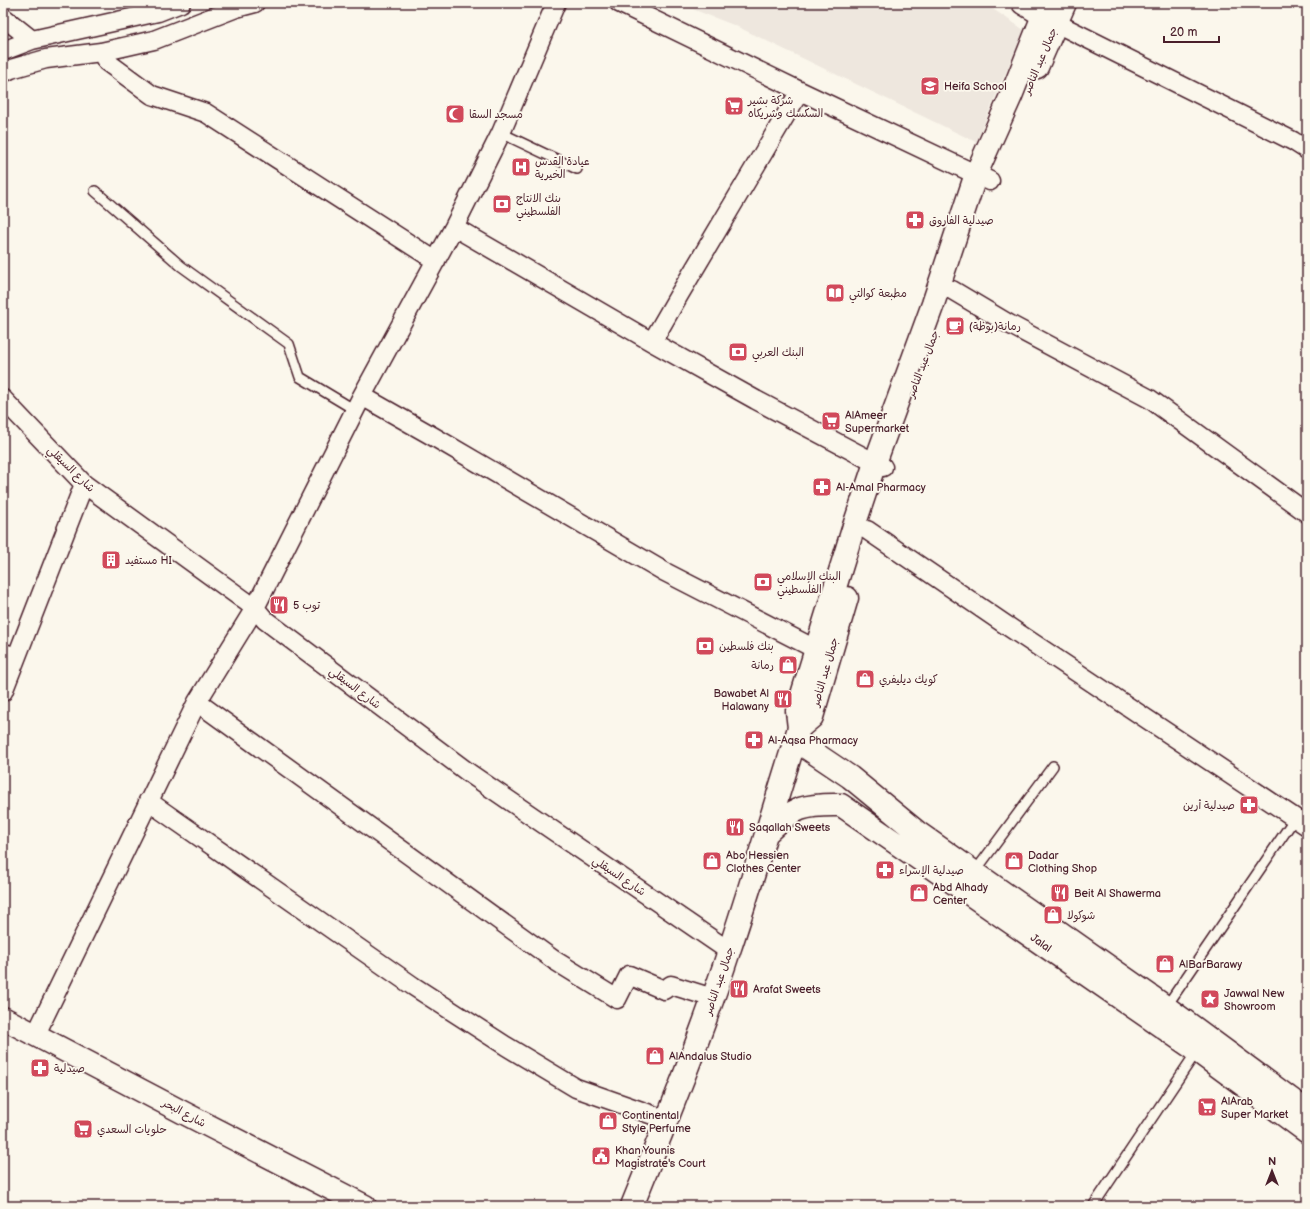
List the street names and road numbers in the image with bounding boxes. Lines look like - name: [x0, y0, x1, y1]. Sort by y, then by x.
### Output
- street label: جمال عبد الناصر: [1020, 26, 1061, 98]
- street label: جمال عبد الناصر: [904, 328, 943, 401]
- street label: شارع السيقلي: [42, 443, 97, 498]
- street label: جمال عبد الناصر: [809, 636, 842, 709]
- street label: شارع السيقلي: [324, 665, 383, 715]
- street label: شارع السيقلي: [588, 854, 648, 902]
- street label: Jalal: [1028, 931, 1054, 955]
- street label: جمال عبد الناصر: [701, 945, 738, 1018]
- street label: شارع البحر: [158, 1096, 208, 1132]

